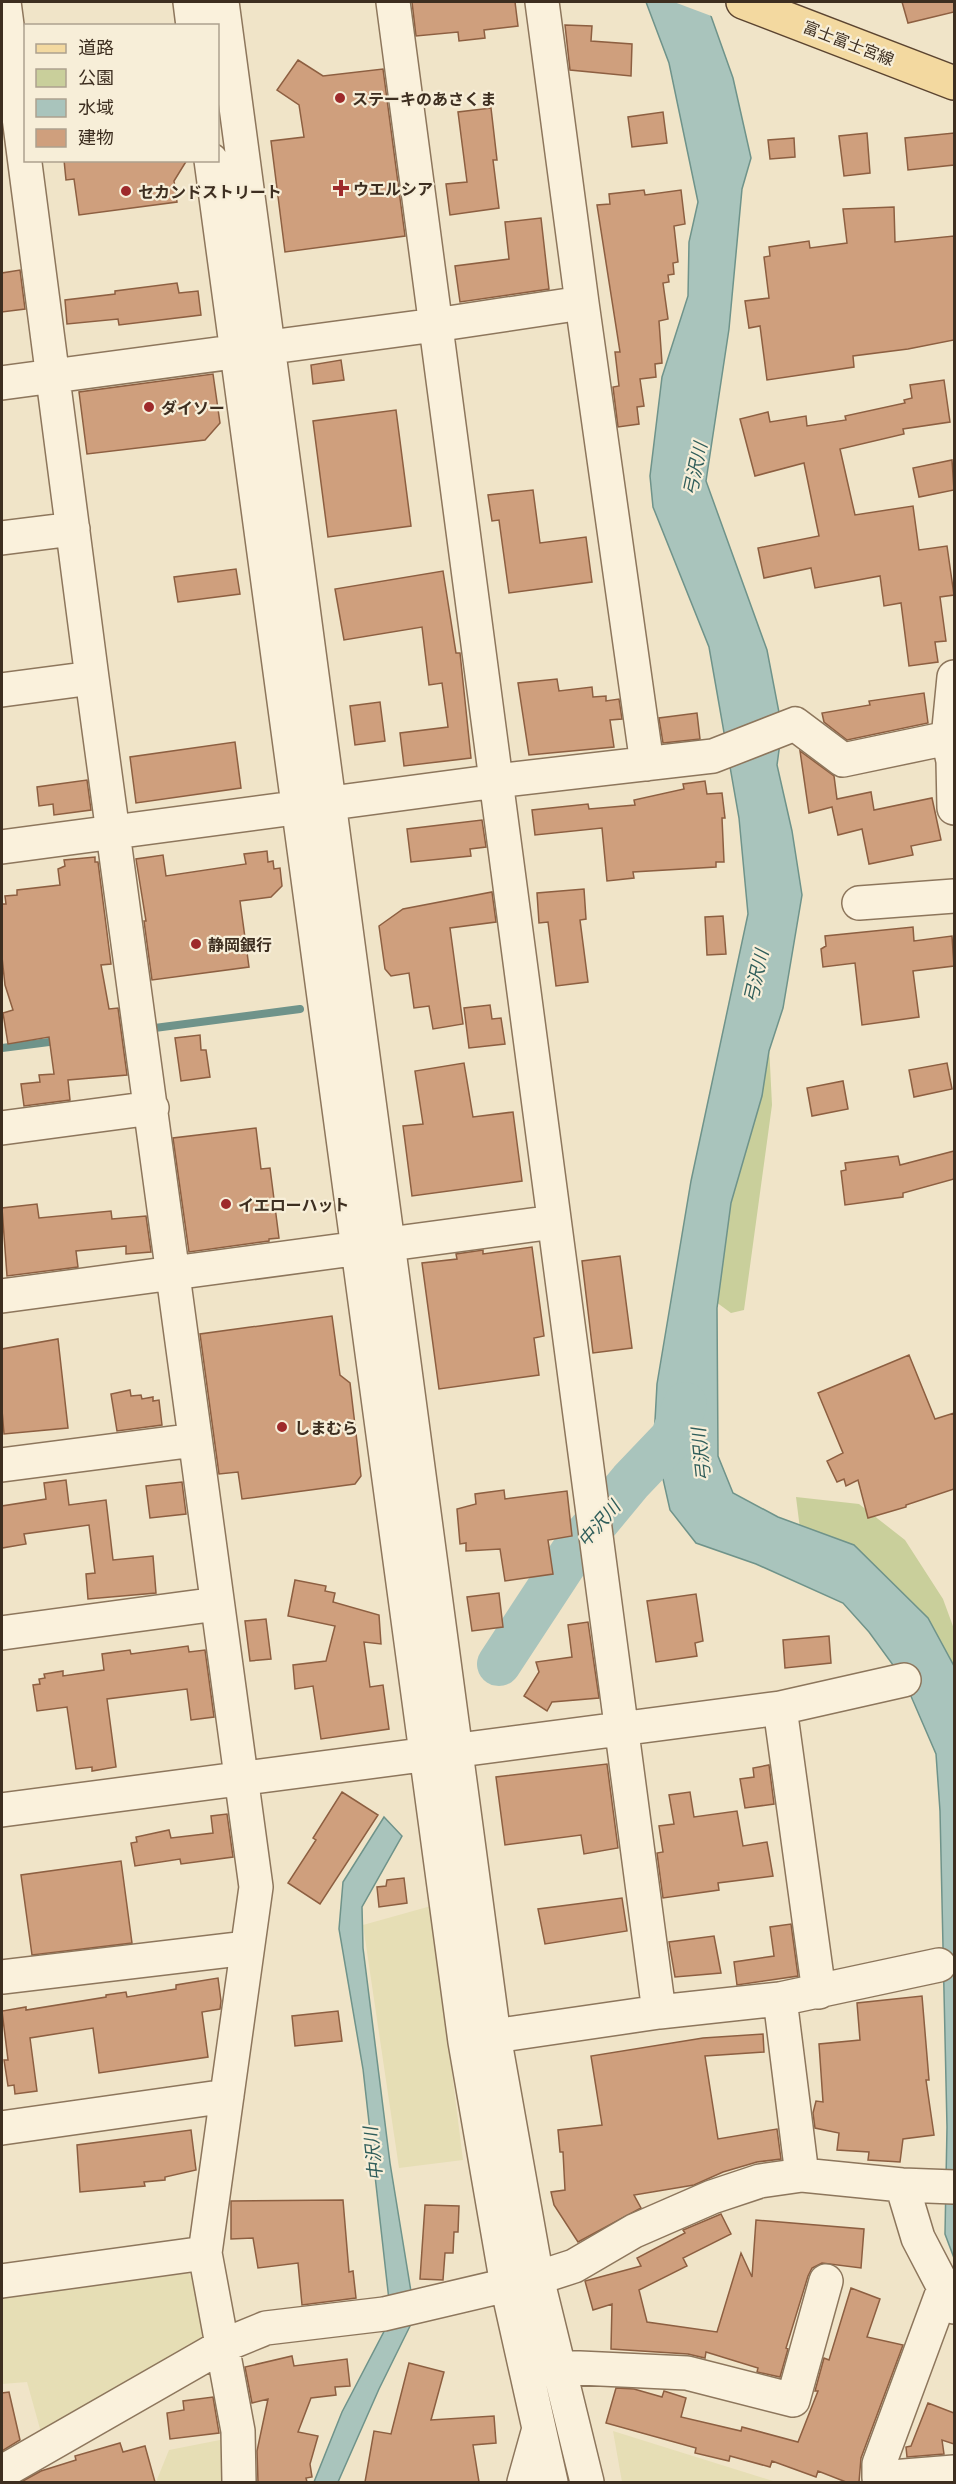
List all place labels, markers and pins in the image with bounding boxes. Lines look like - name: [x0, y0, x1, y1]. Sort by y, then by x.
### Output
- place label: ステーキのあさくま: [352, 86, 496, 110]
- marker: ステーキのあさくま: [333, 91, 347, 105]
- place label: ウエルシア: [353, 176, 433, 200]
- place label: セカンドストリート: [138, 179, 282, 203]
- marker: ウエルシア: [334, 181, 348, 195]
- marker: セカンドストリート: [119, 184, 133, 198]
- place label: ダイソー: [161, 395, 225, 419]
- marker: ダイソー: [142, 400, 156, 414]
- place label: 静岡銀行: [208, 932, 272, 956]
- marker: 静岡銀行: [189, 937, 203, 951]
- place label: イエローハット: [238, 1192, 350, 1216]
- marker: イエローハット: [219, 1197, 233, 1211]
- place label: しまむら: [294, 1415, 358, 1439]
- marker: しまむら: [275, 1420, 289, 1434]

